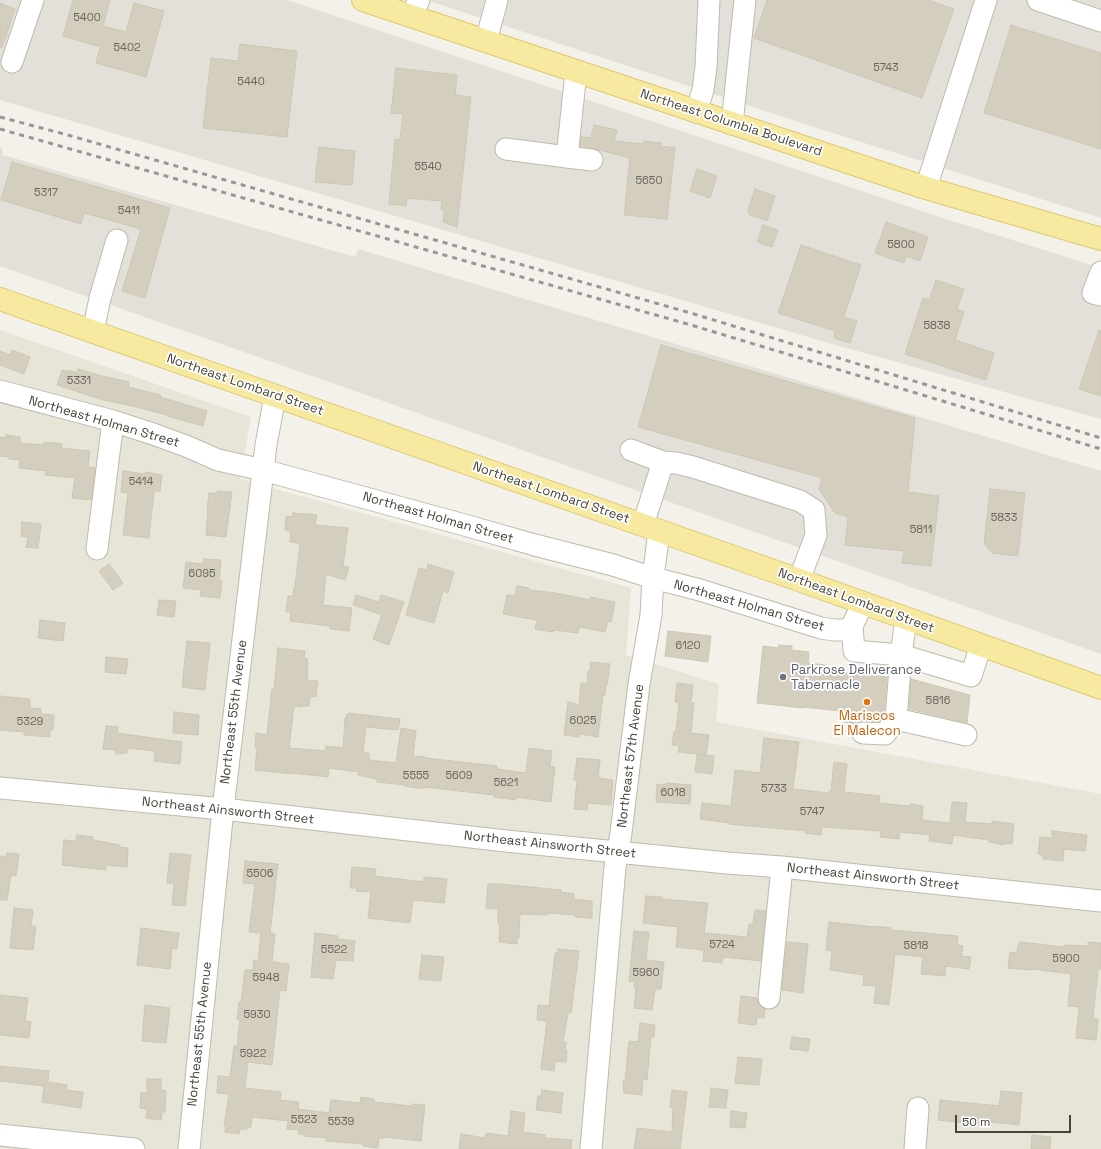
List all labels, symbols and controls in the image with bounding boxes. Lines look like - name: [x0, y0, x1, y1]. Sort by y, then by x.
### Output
- house number: 5400: [73, 11, 101, 25]
- house number: 5402: [113, 41, 141, 55]
- house number: 5743: [873, 61, 899, 75]
- house number: 5440: [237, 75, 265, 89]
- street label: Northeast Columbia Boulevard: [638, 86, 824, 160]
- house number: 5540: [414, 160, 442, 174]
- house number: 5650: [636, 174, 662, 188]
- house number: 5317: [34, 186, 58, 200]
- house number: 5411: [118, 204, 140, 218]
- house number: 5800: [887, 238, 915, 252]
- house number: 5838: [924, 319, 950, 333]
- street label: Northeast Lombard Street: [165, 351, 325, 419]
- house number: 5331: [67, 374, 91, 388]
- street label: Northeast Holman Street: [27, 393, 181, 451]
- street label: Northeast Lombard Street: [471, 459, 631, 527]
- house number: 5414: [129, 475, 153, 489]
- street label: Northeast Holman Street: [361, 489, 515, 547]
- house number: 5833: [991, 511, 1017, 525]
- house number: 5811: [910, 523, 932, 537]
- street label: Northeast Lombard Street: [776, 565, 936, 637]
- house number: 6095: [188, 567, 216, 581]
- street label: Northeast Holman Street: [672, 577, 826, 635]
- street label: Northeast 55th Avenue: [217, 639, 251, 785]
- house number: 6120: [676, 639, 700, 653]
- place label: Parkrose Deliverance Tabernacle: [791, 662, 921, 693]
- marker: Parkrose Deliverance Tabernacle: [778, 672, 788, 682]
- street label: Northeast 57th Avenue: [614, 683, 648, 829]
- house number: 5816: [926, 694, 950, 708]
- marker: Mariscos El Malecon: [862, 697, 872, 707]
- place label: Mariscos El Malecon: [833, 708, 901, 739]
- house number: 6025: [569, 714, 597, 728]
- house number: 5329: [17, 715, 43, 729]
- house number: 5555: [403, 769, 429, 783]
- house number: 5609: [445, 769, 473, 783]
- house number: 5621: [494, 776, 518, 790]
- house number: 5733: [761, 782, 787, 796]
- house number: 6018: [660, 786, 686, 800]
- street label: Northeast Ainsworth Street: [141, 794, 315, 828]
- house number: 5747: [800, 805, 824, 819]
- street label: Northeast Ainsworth Street: [463, 828, 637, 862]
- street label: Northeast Ainsworth Street: [786, 860, 960, 894]
- house number: 5506: [247, 867, 273, 881]
- house number: 5724: [709, 938, 735, 952]
- house number: 5818: [904, 939, 928, 953]
- house number: 5522: [321, 943, 347, 957]
- house number: 5900: [1052, 952, 1080, 966]
- street label: Northeast 55th Avenue: [185, 961, 215, 1107]
- house number: 5960: [632, 966, 660, 980]
- house number: 5948: [252, 971, 280, 985]
- house number: 5930: [243, 1008, 271, 1022]
- house number: 5922: [240, 1047, 266, 1061]
- scale bar: [957, 1107, 1073, 1133]
- house number: 5523: [291, 1113, 317, 1127]
- text: 50 m: [962, 1114, 990, 1130]
- house number: 5539: [328, 1115, 354, 1129]

